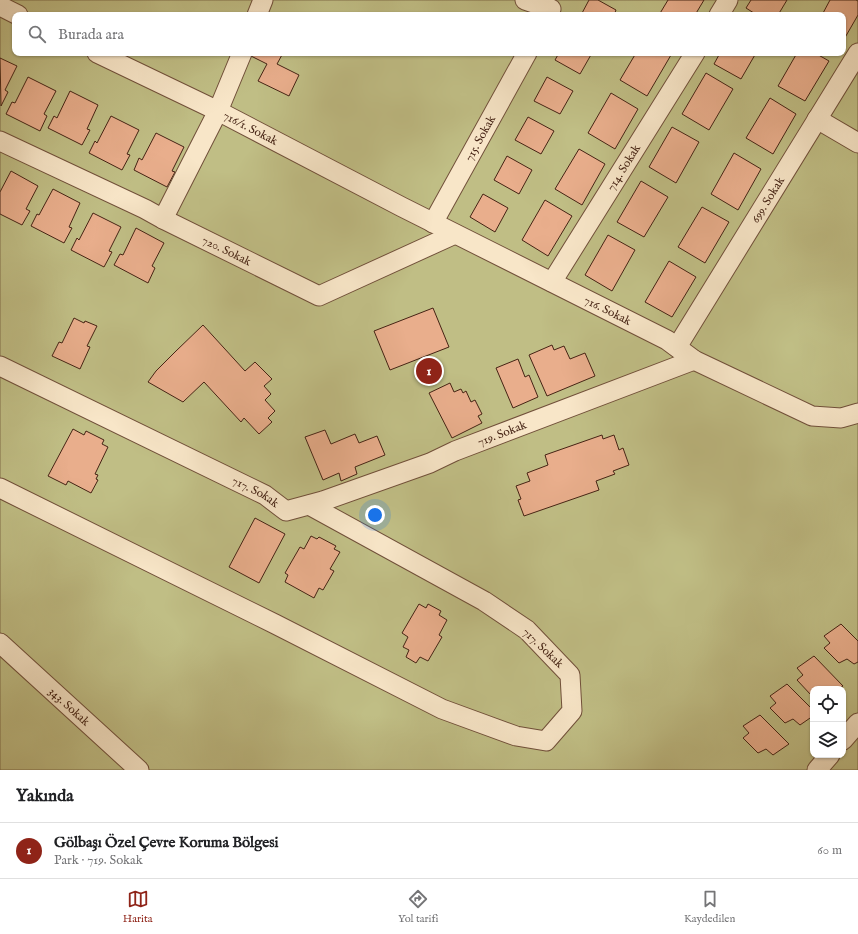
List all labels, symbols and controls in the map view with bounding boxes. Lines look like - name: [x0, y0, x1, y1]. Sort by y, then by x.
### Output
- search box: [12, 12, 846, 56]
- icon: search: [26, 23, 48, 45]
- text: Burada ara: [58, 25, 124, 44]
- street label: 716/1. Sokak: [221, 108, 281, 149]
- street label: 715. Sokak: [461, 112, 499, 164]
- street label: 714. Sokak: [603, 141, 644, 194]
- street label: 699. Sokak: [748, 173, 788, 225]
- street label: 720. Sokak: [200, 232, 254, 269]
- street label: 716. Sokak: [582, 292, 634, 329]
- pin: 1: [416, 356, 442, 386]
- street label: 719. Sokak: [475, 417, 529, 449]
- street label: 717. Sokak: [230, 473, 283, 511]
- your location: [365, 505, 385, 525]
- street label: 717. Sokak: [519, 625, 567, 672]
- street label: 343. Sokak: [46, 684, 94, 729]
- map controls: [810, 686, 846, 758]
- button: locate: [810, 686, 846, 722]
- button: layers: [810, 722, 846, 758]
- text: Yakında: [16, 786, 74, 807]
- text: Gölbaşı Özel Çevre Koruma Bölgesi: [54, 833, 279, 852]
- text: 1: [27, 842, 31, 859]
- text: 60 m: [817, 842, 842, 859]
- text: Park · 719. Sokak: [54, 852, 143, 869]
- tab: Harita: [123, 888, 152, 926]
- tab: Yol tarifi: [398, 888, 438, 926]
- tab: Kaydedilen: [684, 888, 735, 926]

